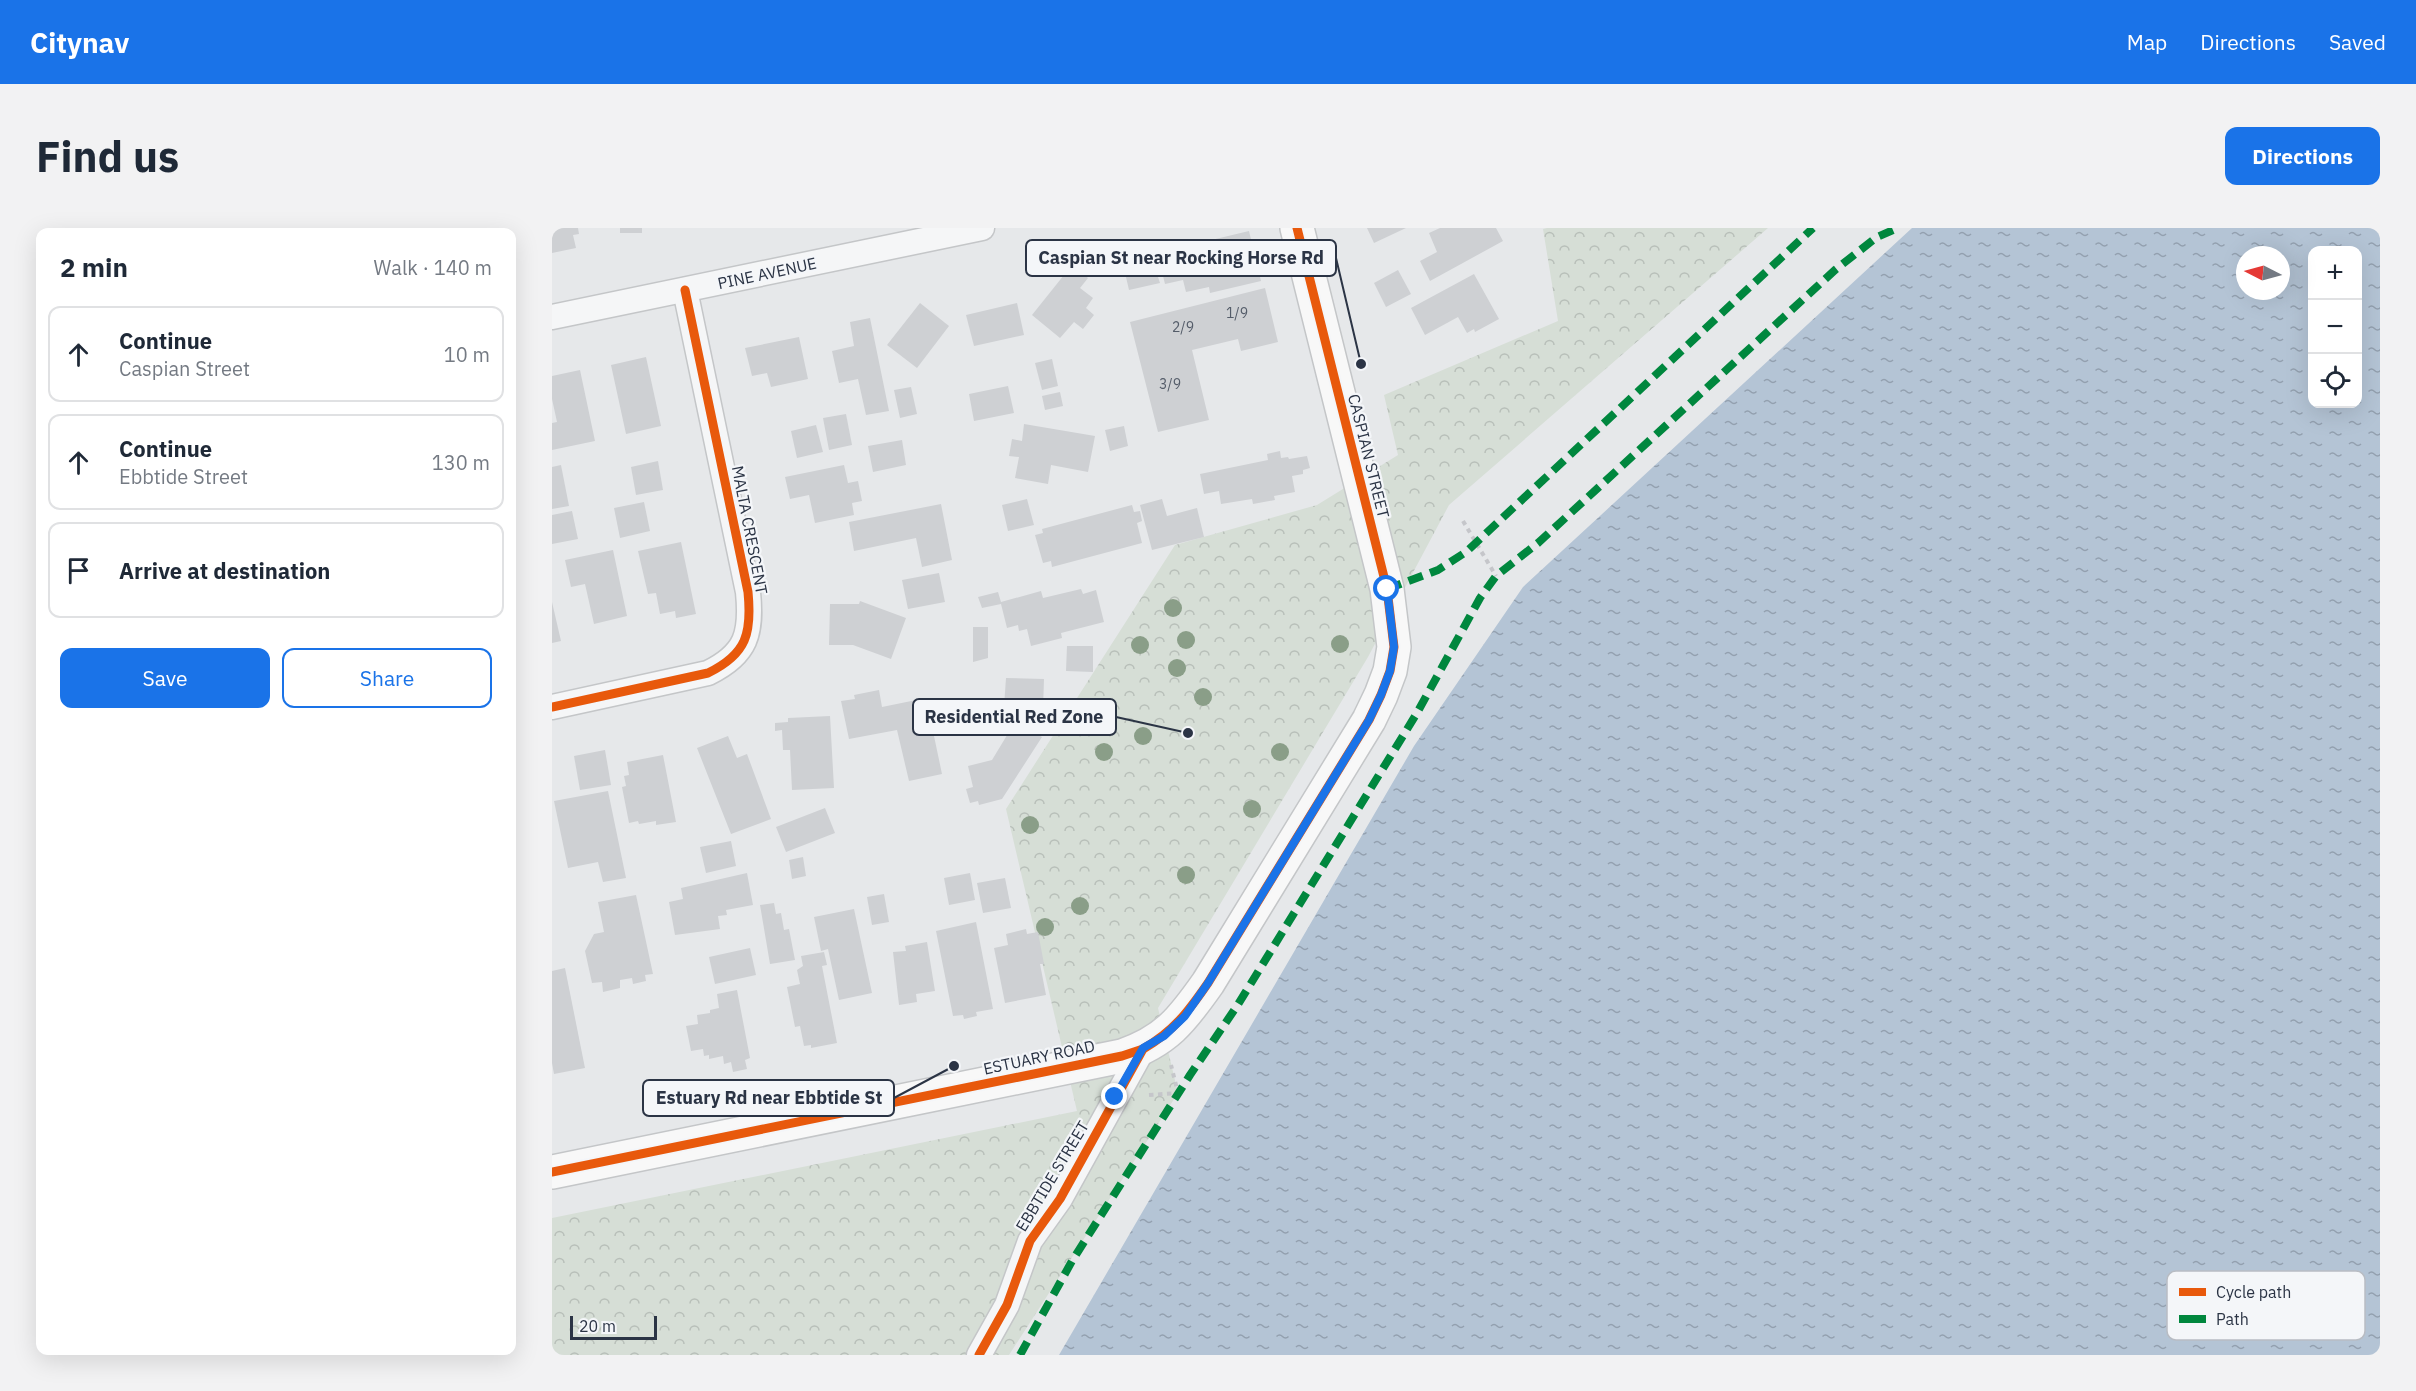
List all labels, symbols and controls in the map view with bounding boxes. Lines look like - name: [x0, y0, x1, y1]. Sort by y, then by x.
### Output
- text: Citynav: [30, 24, 129, 61]
- text: Map: [2127, 28, 2167, 56]
- text: Directions: [2200, 28, 2296, 56]
- text: Saved: [2329, 28, 2386, 56]
- button: Directions: [2225, 127, 2380, 185]
- text: Find us: [36, 129, 179, 184]
- callout: Caspian St near Rocking Horse Rd: [1026, 240, 1336, 276]
- text: Caspian St near Rocking Horse Rd: [1038, 246, 1324, 269]
- north arrow: [2236, 246, 2290, 300]
- map controls: [2308, 246, 2362, 408]
- button: +: [2308, 246, 2362, 300]
- text: 2 min: [60, 250, 128, 284]
- street label: PINE AVENUE: [716, 253, 818, 293]
- text: Walk · 140 m: [374, 254, 492, 281]
- button: −: [2308, 300, 2362, 354]
- house number: 1/9: [1226, 304, 1248, 322]
- house number: 2/9: [1172, 318, 1194, 336]
- text: Continue: [119, 326, 212, 355]
- icon: ahead: [62, 338, 95, 371]
- text: 10 m: [444, 341, 490, 368]
- button: locate: [2308, 354, 2362, 408]
- text: Caspian Street: [119, 355, 250, 382]
- house number: 3/9: [1159, 375, 1181, 393]
- street label: CASPIAN STREET: [1344, 392, 1394, 520]
- text: Continue: [119, 434, 212, 463]
- icon: ahead: [62, 446, 95, 479]
- text: 130 m: [432, 449, 490, 476]
- text: Ebbtide Street: [119, 463, 248, 490]
- street label: MALTA CRESCENT: [728, 464, 772, 596]
- icon: arrive: [62, 554, 95, 587]
- text: Arrive at destination: [119, 556, 330, 585]
- route start: [1373, 575, 1399, 601]
- button: Save: [60, 648, 270, 708]
- button: Share: [282, 648, 492, 708]
- callout: Residential Red Zone: [913, 699, 1116, 735]
- text: Residential Red Zone: [925, 705, 1103, 728]
- street label: ESTUARY ROAD: [981, 1035, 1097, 1079]
- callout: Estuary Rd near Ebbtide St: [643, 1080, 894, 1116]
- route end: [1101, 1083, 1127, 1109]
- text: Estuary Rd near Ebbtide St: [656, 1086, 882, 1109]
- street label: EBBTIDE STREET: [1011, 1117, 1093, 1235]
- legend: [2167, 1271, 2365, 1340]
- text: Cycle path: [2216, 1282, 2291, 1302]
- text: Path: [2216, 1309, 2249, 1329]
- scale bar: [570, 1313, 657, 1340]
- text: 20 m: [579, 1316, 616, 1336]

